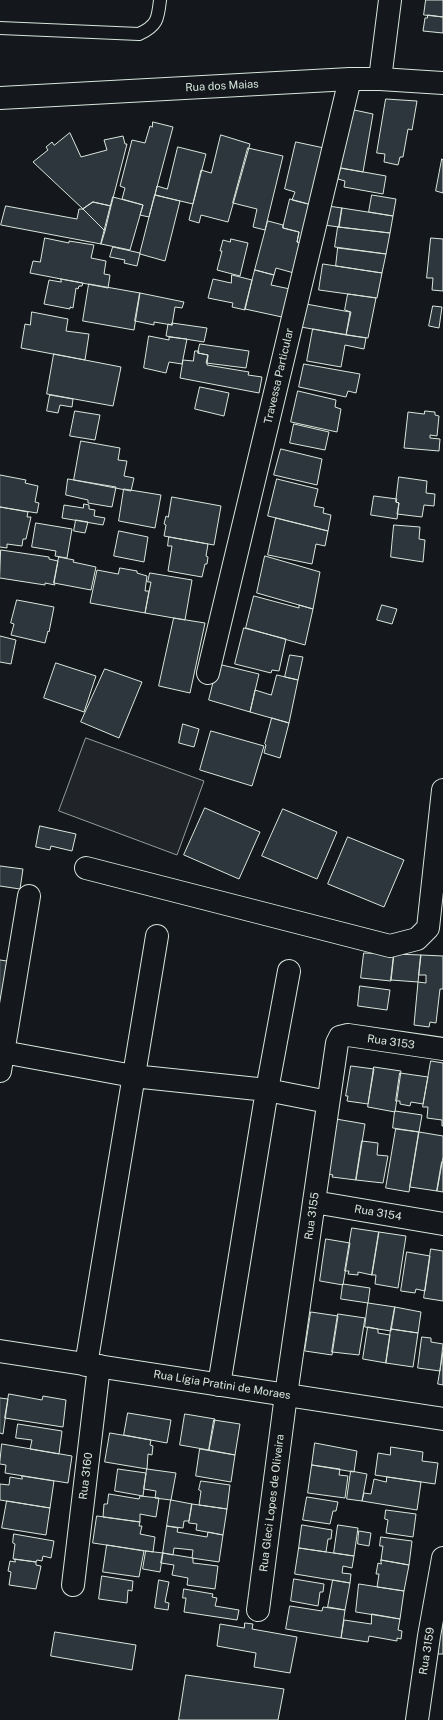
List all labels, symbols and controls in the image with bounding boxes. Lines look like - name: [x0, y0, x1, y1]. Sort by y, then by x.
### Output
- street label: Rua dos Maias: [185, 77, 259, 95]
- street label: Travessa Particular: [262, 327, 296, 425]
- street label: Rua 3153: [366, 1032, 416, 1052]
- street label: Rua 3155: [302, 1191, 322, 1241]
- street label: Rua 3154: [353, 1202, 403, 1224]
- street label: Rua Lígia Pratini de Moraes: [152, 1368, 292, 1402]
- street label: Rua Gleci Lopes de Oliveira: [257, 1433, 287, 1573]
- street label: Rua 3160: [77, 1452, 95, 1500]
- street label: Rua 3159: [417, 1626, 437, 1676]

